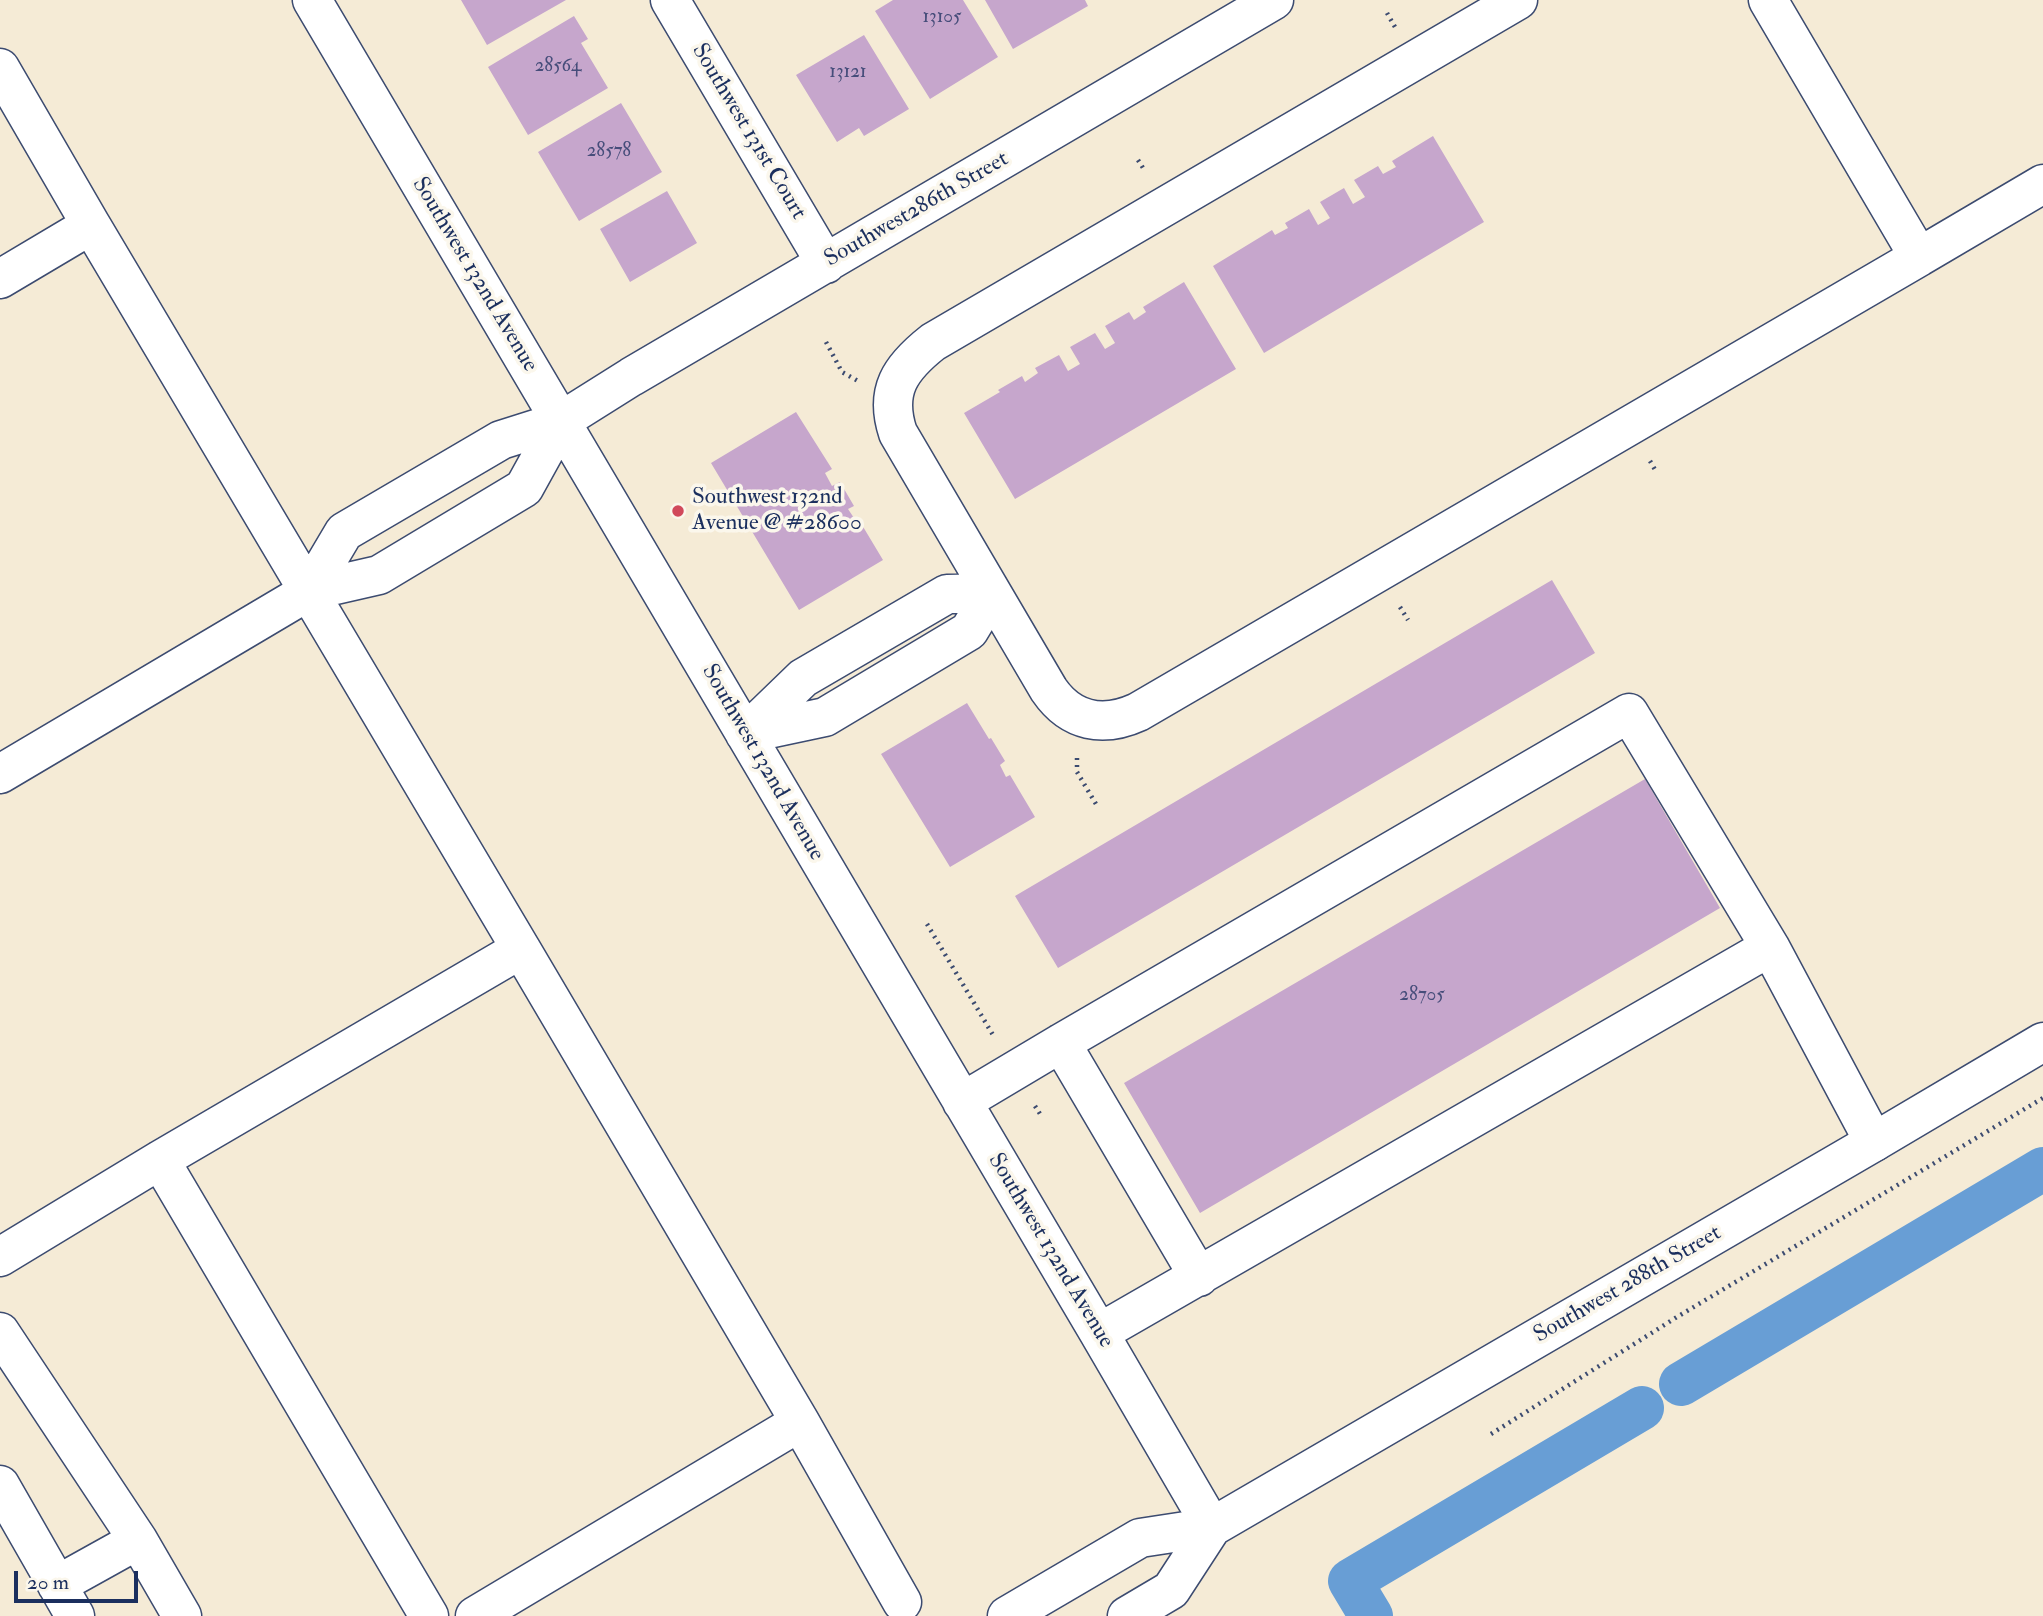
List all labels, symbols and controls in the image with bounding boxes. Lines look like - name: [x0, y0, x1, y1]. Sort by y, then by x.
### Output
- house number: 13105: [923, 7, 961, 29]
- street label: Southwest 131st Court: [685, 39, 811, 225]
- house number: 28564: [535, 56, 581, 78]
- house number: 13121: [829, 62, 867, 84]
- house number: 28578: [587, 141, 631, 163]
- street label: Southwest286th Street: [820, 146, 1014, 274]
- street label: Southwest 132nd Avenue: [405, 173, 543, 377]
- place label: Southwest 132nd Avenue @ #28600: [692, 484, 862, 538]
- marker: Southwest 132nd Avenue @ #28600: [670, 503, 686, 519]
- street label: Southwest 132nd Avenue: [695, 660, 829, 866]
- house number: 28705: [1399, 985, 1445, 1007]
- street label: Southwest 132nd Avenue: [981, 1149, 1119, 1353]
- street label: Southwest 288th Street: [1529, 1220, 1727, 1350]
- scale bar: [18, 1556, 142, 1600]
- text: 20 m: [27, 1569, 69, 1596]

